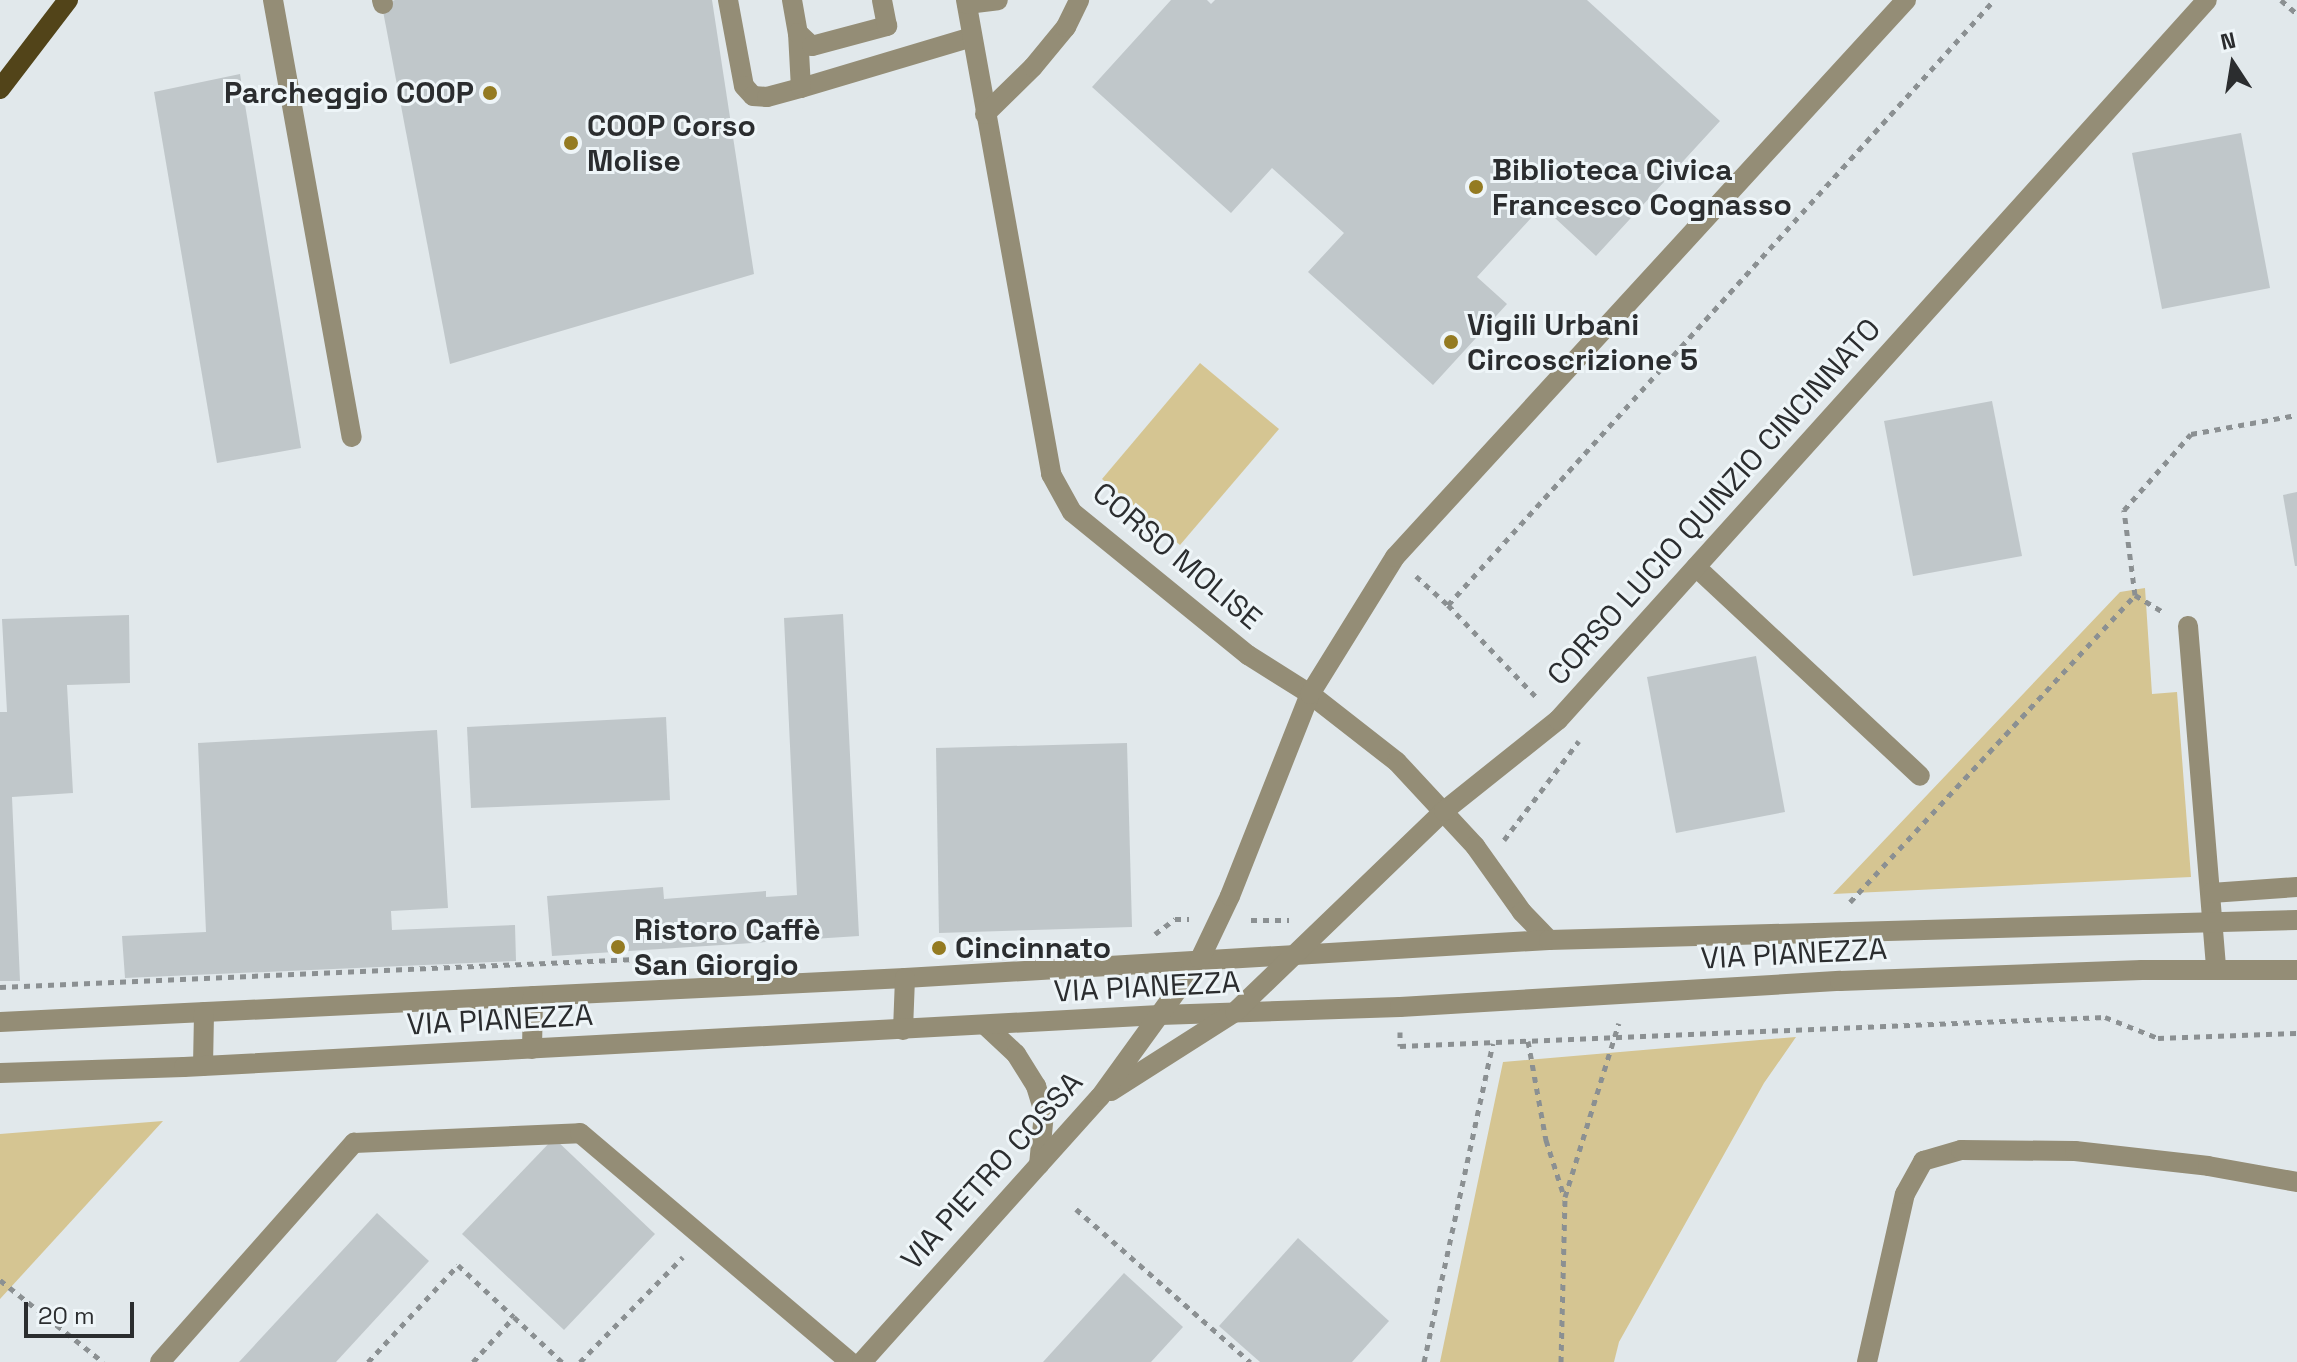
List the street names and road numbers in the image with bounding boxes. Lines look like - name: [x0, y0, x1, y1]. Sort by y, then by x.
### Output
- street label: CORSO LUCIO QUINZIO CINCINNATO: [1540, 311, 1888, 693]
- street label: CORSO MOLISE: [1085, 475, 1269, 637]
- street label: VIA PIANEZZA: [1700, 931, 1888, 977]
- street label: VIA PIANEZZA: [1053, 964, 1241, 1010]
- street label: VIA PIANEZZA: [406, 997, 594, 1043]
- street label: VIA PIETRO COSSA: [894, 1065, 1090, 1277]

